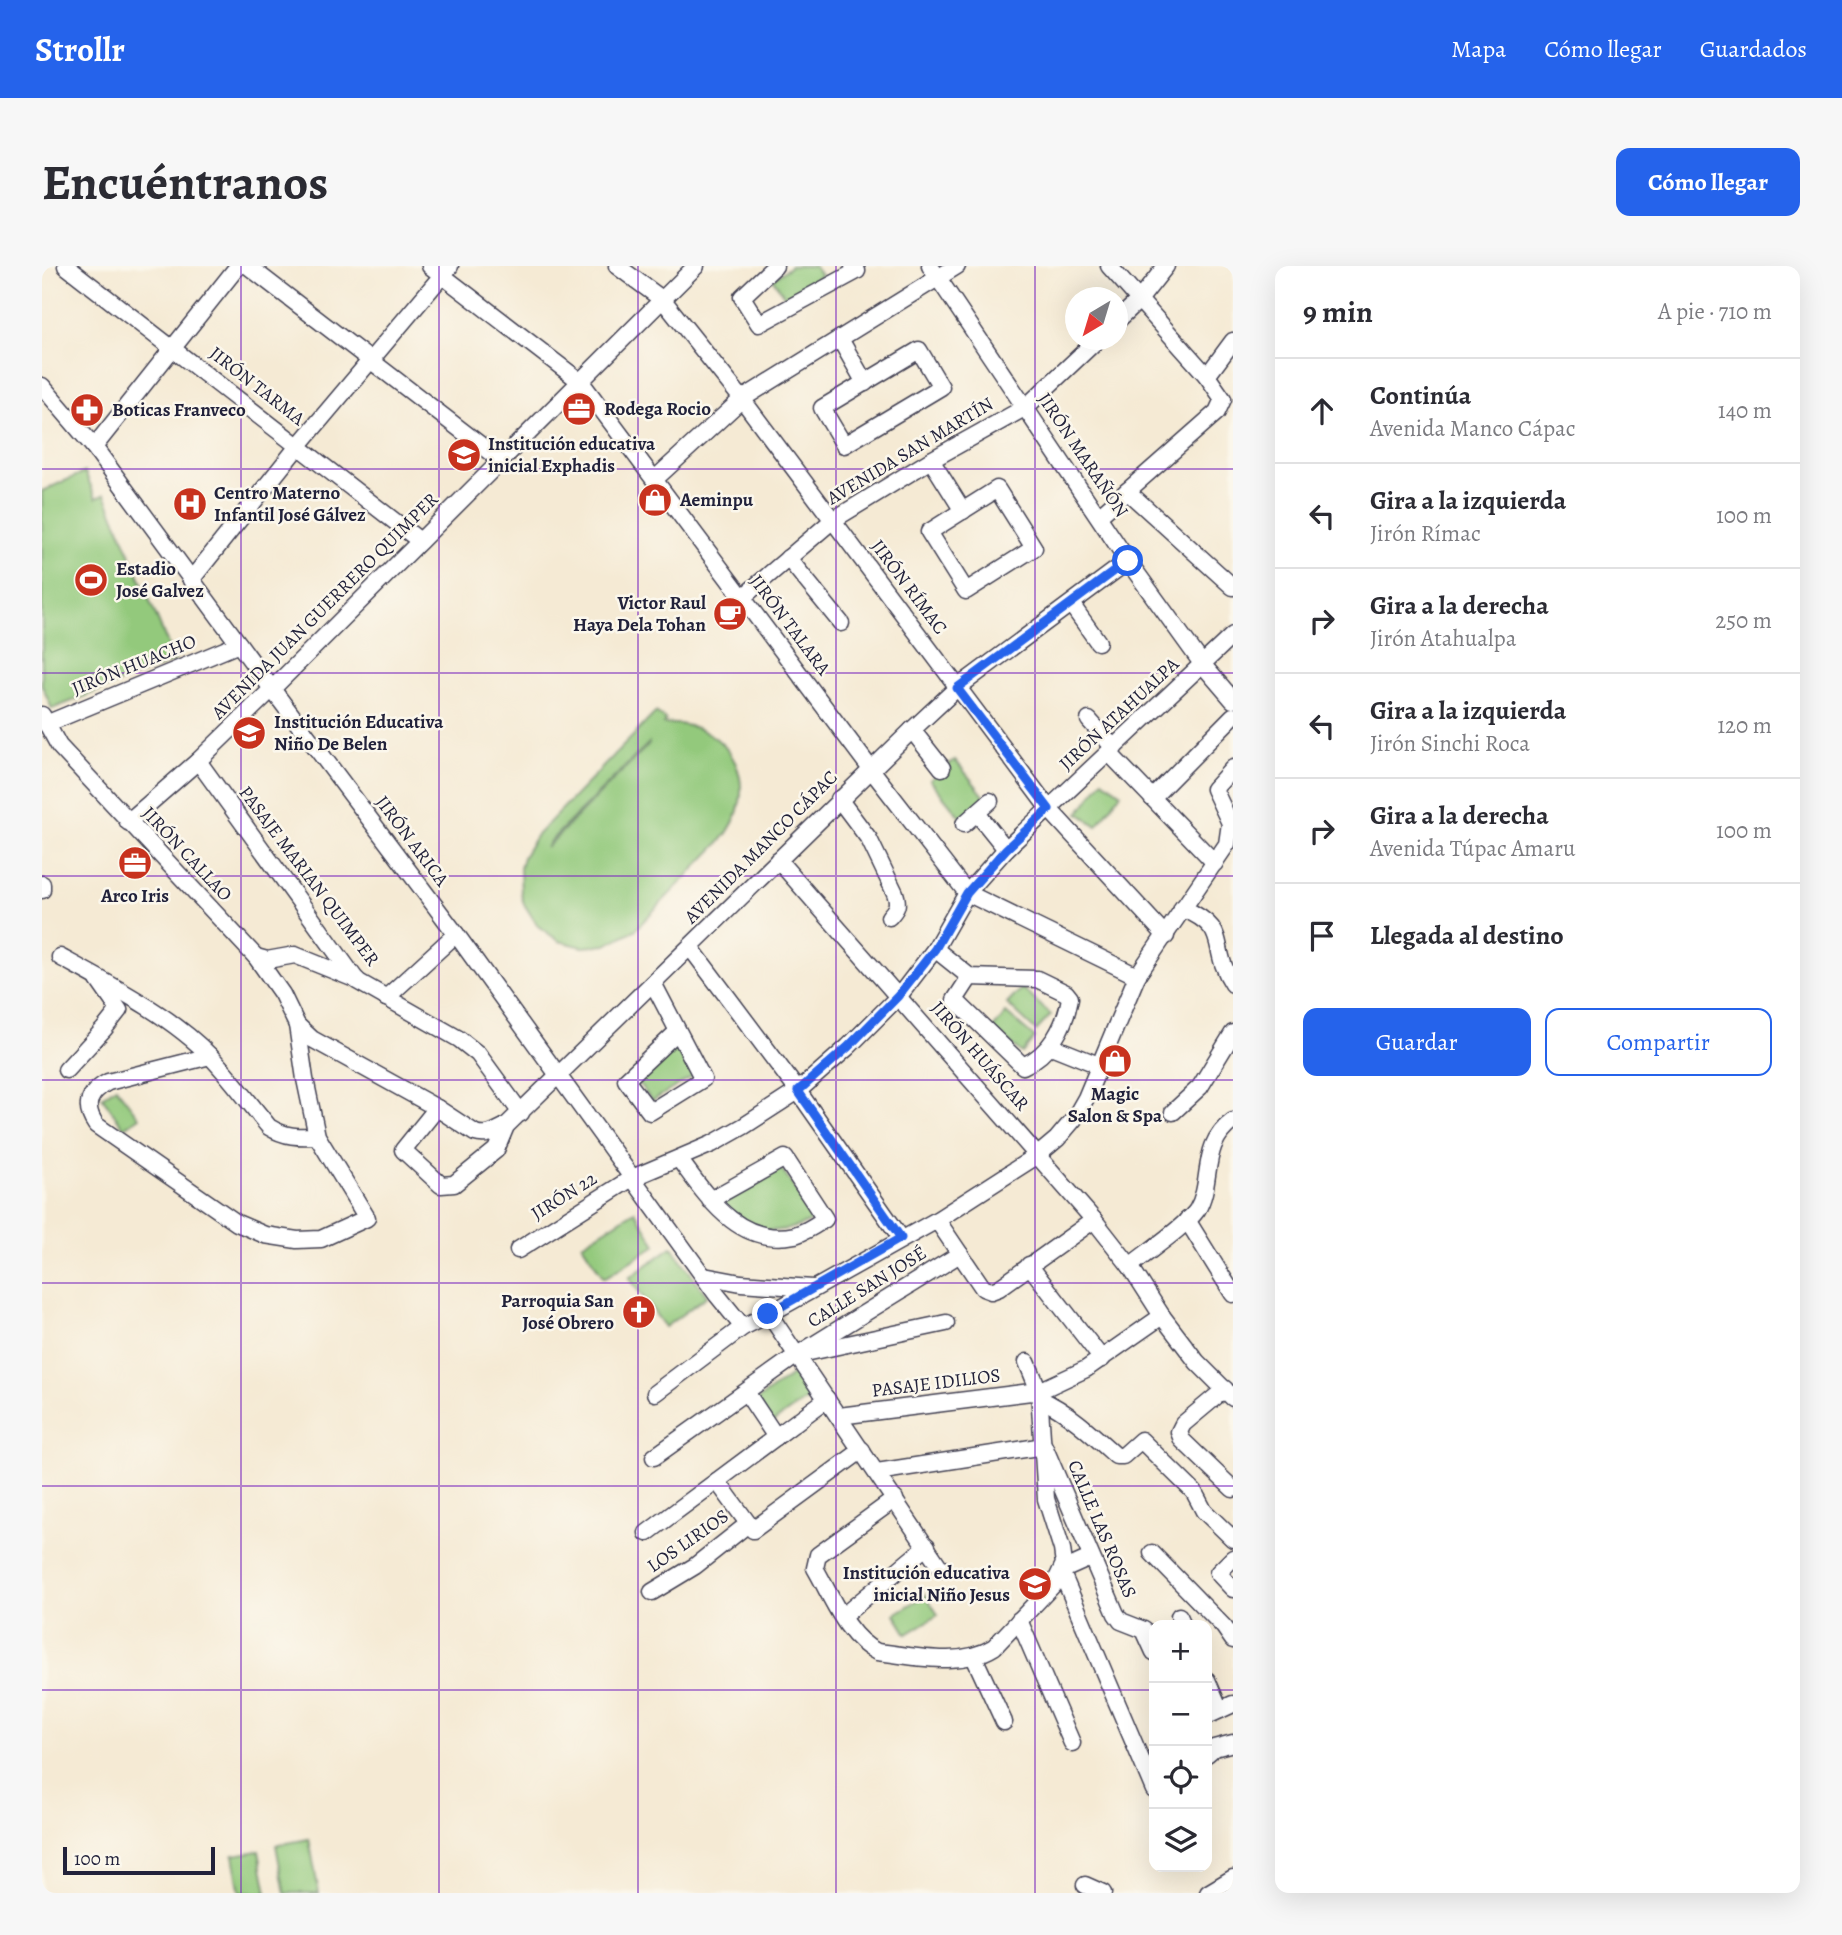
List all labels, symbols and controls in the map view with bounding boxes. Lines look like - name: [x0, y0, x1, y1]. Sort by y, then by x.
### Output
- text: Strollr: [35, 27, 125, 72]
- text: Mapa: [1451, 33, 1506, 65]
- text: Cómo llegar: [1544, 33, 1662, 65]
- text: Guardados: [1700, 33, 1807, 65]
- button: Cómo llegar: [1616, 148, 1800, 216]
- text: Encuéntranos: [42, 149, 328, 216]
- north arrow: [1065, 287, 1128, 350]
- text: 9 min: [1303, 292, 1373, 332]
- text: A pie · 710 m: [1658, 296, 1772, 327]
- street label: JIRÓN TARMA: [204, 340, 311, 432]
- text: Continúa: [1370, 378, 1471, 413]
- street label: JIRÓN MARAÑÓN: [1032, 388, 1135, 523]
- office icon: Rodega Rocio: [560, 390, 598, 428]
- pharmacy icon: Boticas Franveco: [68, 391, 106, 429]
- street label: AVENIDA SAN MARTÍN: [821, 391, 998, 512]
- icon: ahead: [1303, 392, 1341, 430]
- text: 140 m: [1718, 395, 1772, 426]
- place label: Rodega Rocio: [604, 396, 711, 422]
- place label: Boticas Franveco: [112, 397, 246, 423]
- text: Avenida Manco Cápac: [1370, 413, 1576, 444]
- place label: Institución educativa inicial Exphadis: [488, 431, 656, 479]
- school or university icon: Institución educativa inicial Exphadis: [445, 436, 483, 474]
- place label: Centro Materno Infantil José Gálvez: [214, 480, 366, 528]
- shop icon: Aeminpu: [636, 481, 674, 519]
- text: Gira a la izquierda: [1370, 483, 1566, 518]
- hospital icon: Centro Materno Infantil José Gálvez: [171, 485, 209, 523]
- street label: AVENIDA JUAN GUERRERO QUIMPER: [205, 487, 444, 726]
- place label: Aeminpu: [679, 487, 754, 513]
- icon: left: [1303, 497, 1341, 535]
- text: 100 m: [1716, 500, 1772, 531]
- text: Jirón Rímac: [1370, 518, 1481, 549]
- street label: JIRÓN RÍMAC: [865, 534, 953, 640]
- route start: [1112, 545, 1143, 576]
- place label: Estadio José Galvez: [116, 556, 204, 604]
- sports icon: Estadio José Galvez: [72, 561, 110, 599]
- street label: JIRÓN TALARA: [744, 569, 837, 681]
- text: Gira a la derecha: [1370, 588, 1549, 623]
- place label: Victor Raul Haya Dela Tohan: [573, 590, 706, 638]
- cafe icon: Victor Raul Haya Dela Tohan: [711, 595, 749, 633]
- icon: right: [1303, 602, 1341, 640]
- text: 250 m: [1715, 605, 1772, 636]
- text: Jirón Atahualpa: [1370, 623, 1516, 654]
- street label: JIRÓN HUACHO: [68, 628, 200, 702]
- street label: JIRÓN ATAHUALPA: [1053, 651, 1185, 776]
- text: Gira a la izquierda: [1370, 693, 1566, 728]
- icon: left: [1303, 707, 1341, 745]
- place label: Institución Educativa Niño De Belen: [274, 709, 444, 757]
- text: 120 m: [1717, 710, 1772, 741]
- school or university icon: Institución Educativa Niño De Belen: [230, 714, 268, 752]
- text: Jirón Sinchi Roca: [1370, 728, 1530, 759]
- street label: AVENIDA MANCO CÁPAC: [678, 765, 843, 930]
- street label: PASAJE MARIAN QUIMPER: [233, 781, 386, 972]
- street label: JIRÓN ARICA: [369, 790, 455, 892]
- text: Gira a la derecha: [1370, 798, 1549, 833]
- street label: JIRÓN CALLAO: [136, 801, 238, 907]
- icon: right: [1303, 812, 1341, 850]
- text: 100 m: [1716, 815, 1772, 846]
- text: Avenida Túpac Amaru: [1370, 833, 1575, 864]
- office icon: Arco Iris: [116, 844, 154, 882]
- place label: Arco Iris: [100, 883, 169, 909]
- icon: arrive: [1303, 917, 1341, 955]
- text: Llegada al destino: [1370, 918, 1564, 953]
- street label: JIRÓN HUÁSCAR: [925, 996, 1035, 1117]
- button: Guardar: [1303, 1008, 1531, 1076]
- button: Compartir: [1545, 1008, 1772, 1076]
- shop icon: Magic Salon & Spa: [1096, 1042, 1134, 1080]
- place label: Magic Salon & Spa: [1068, 1081, 1163, 1129]
- street label: JIRÓN 22: [526, 1166, 602, 1226]
- street label: CALLE SAN JOSÉ: [803, 1240, 931, 1334]
- place label: Parroquia San José Obrero: [501, 1288, 614, 1336]
- church icon: Parroquia San José Obrero: [620, 1293, 658, 1331]
- route end: [752, 1298, 783, 1329]
- street label: PASAJE IDILIOS: [870, 1362, 1002, 1404]
- street label: CALLE LAS ROSAS: [1061, 1456, 1143, 1602]
- street label: LOS LIRIOS: [642, 1503, 734, 1579]
- place label: Institución educativa inicial Niño Jesus: [843, 1560, 1011, 1608]
- school or university icon: Institución educativa inicial Niño Jesus: [1016, 1565, 1054, 1603]
- map controls: [1149, 1620, 1212, 1872]
- button: +: [1149, 1620, 1212, 1683]
- button: −: [1149, 1683, 1212, 1746]
- button: locate: [1149, 1746, 1212, 1809]
- button: layers: [1149, 1809, 1212, 1872]
- scale bar: [63, 1844, 215, 1876]
- text: 100 m: [74, 1846, 120, 1872]

